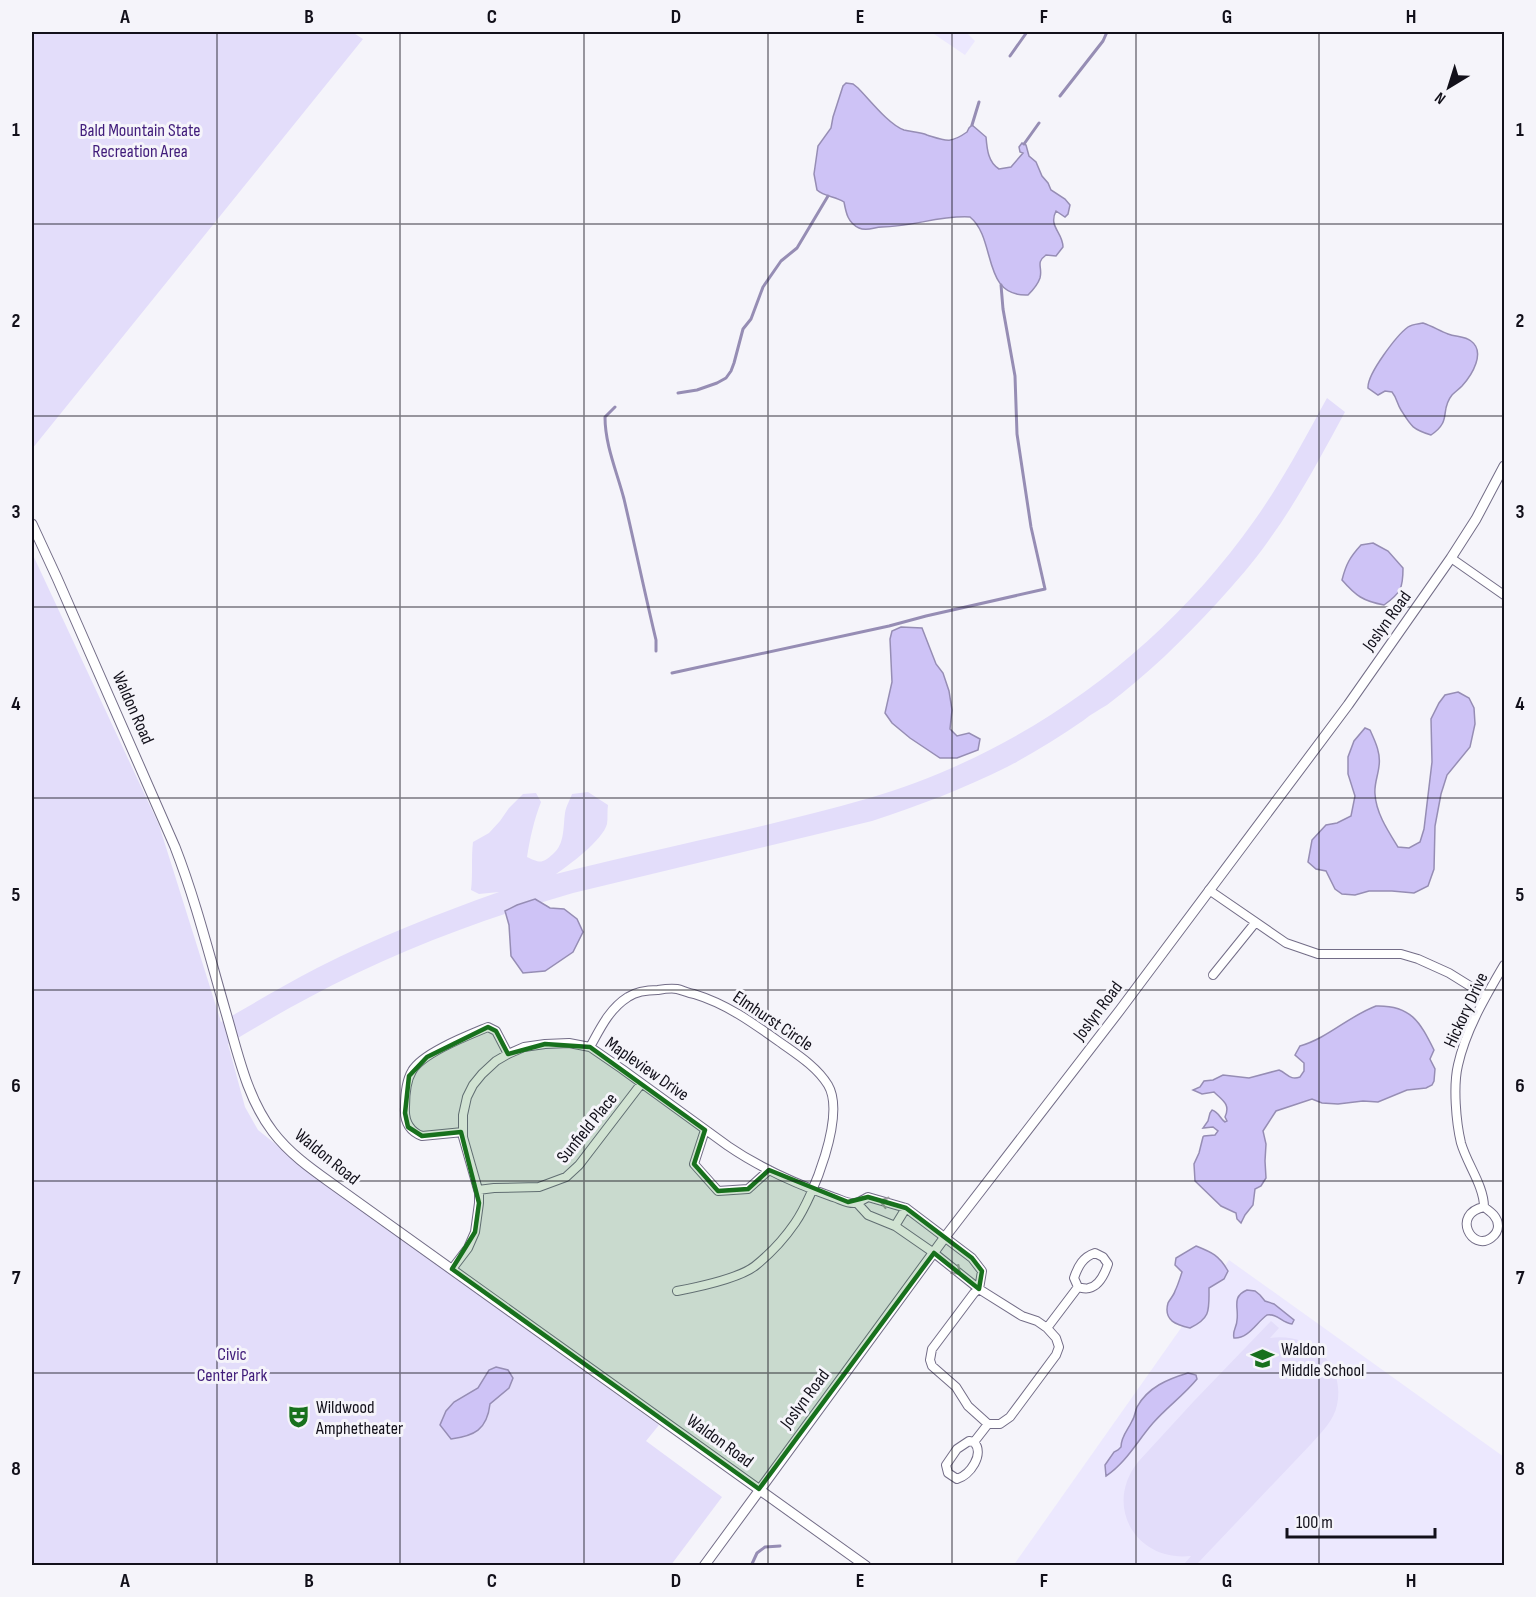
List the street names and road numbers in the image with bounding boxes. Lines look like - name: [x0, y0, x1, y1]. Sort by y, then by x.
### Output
- street label: Joslyn Road: [1358, 587, 1416, 656]
- street label: Waldon Road: [108, 669, 158, 747]
- street label: Hickory Drive: [1440, 969, 1492, 1051]
- street label: Joslyn Road: [1068, 977, 1127, 1045]
- street label: Elmhurst Circle: [729, 987, 817, 1055]
- street label: Mapleview Drive: [601, 1032, 693, 1106]
- street label: Sunfield Place: [552, 1089, 622, 1167]
- street label: Waldon Road: [290, 1125, 364, 1189]
- street label: Joslyn Road: [775, 1365, 834, 1433]
- street label: Waldon Road: [683, 1410, 757, 1472]

